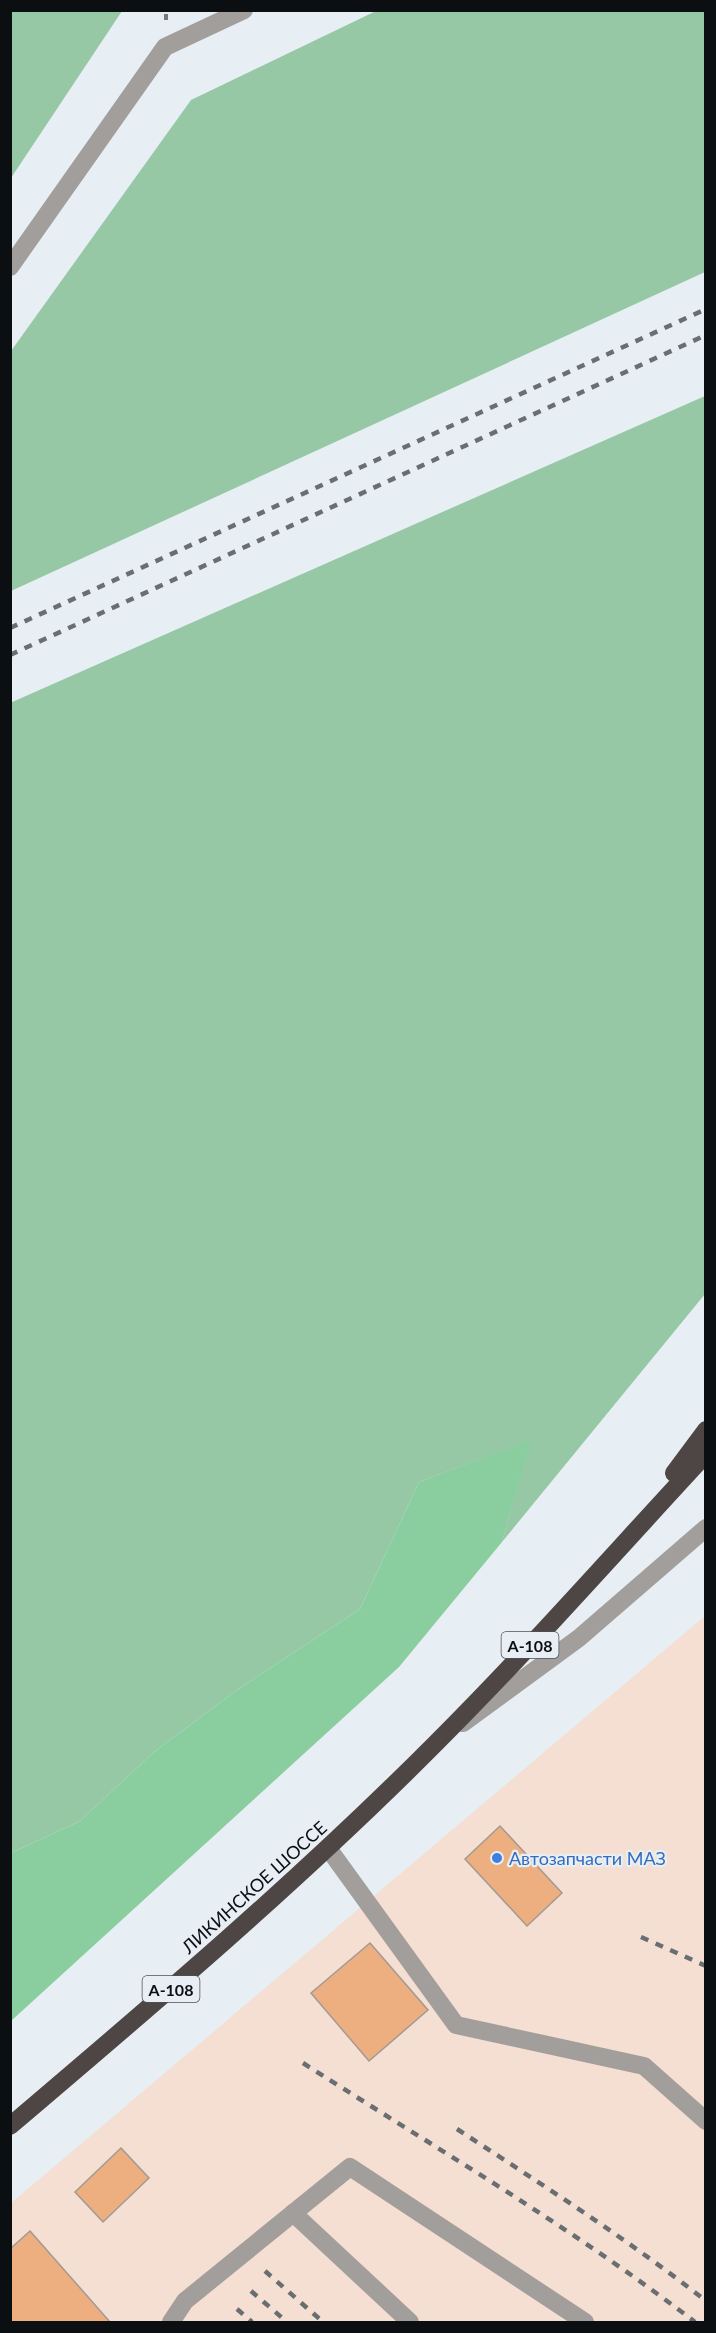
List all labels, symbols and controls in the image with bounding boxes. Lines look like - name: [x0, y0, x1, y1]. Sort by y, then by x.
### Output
- road number: А-108: [502, 1632, 558, 1658]
- street label: ЛИКИНСКОЕ ШОССЕ: [176, 1816, 331, 1958]
- place label: Автозапчасти МАЗ: [509, 1847, 666, 1869]
- marker: Автозапчасти МАЗ: [490, 1851, 504, 1865]
- road number: А-108: [142, 1976, 200, 2002]

